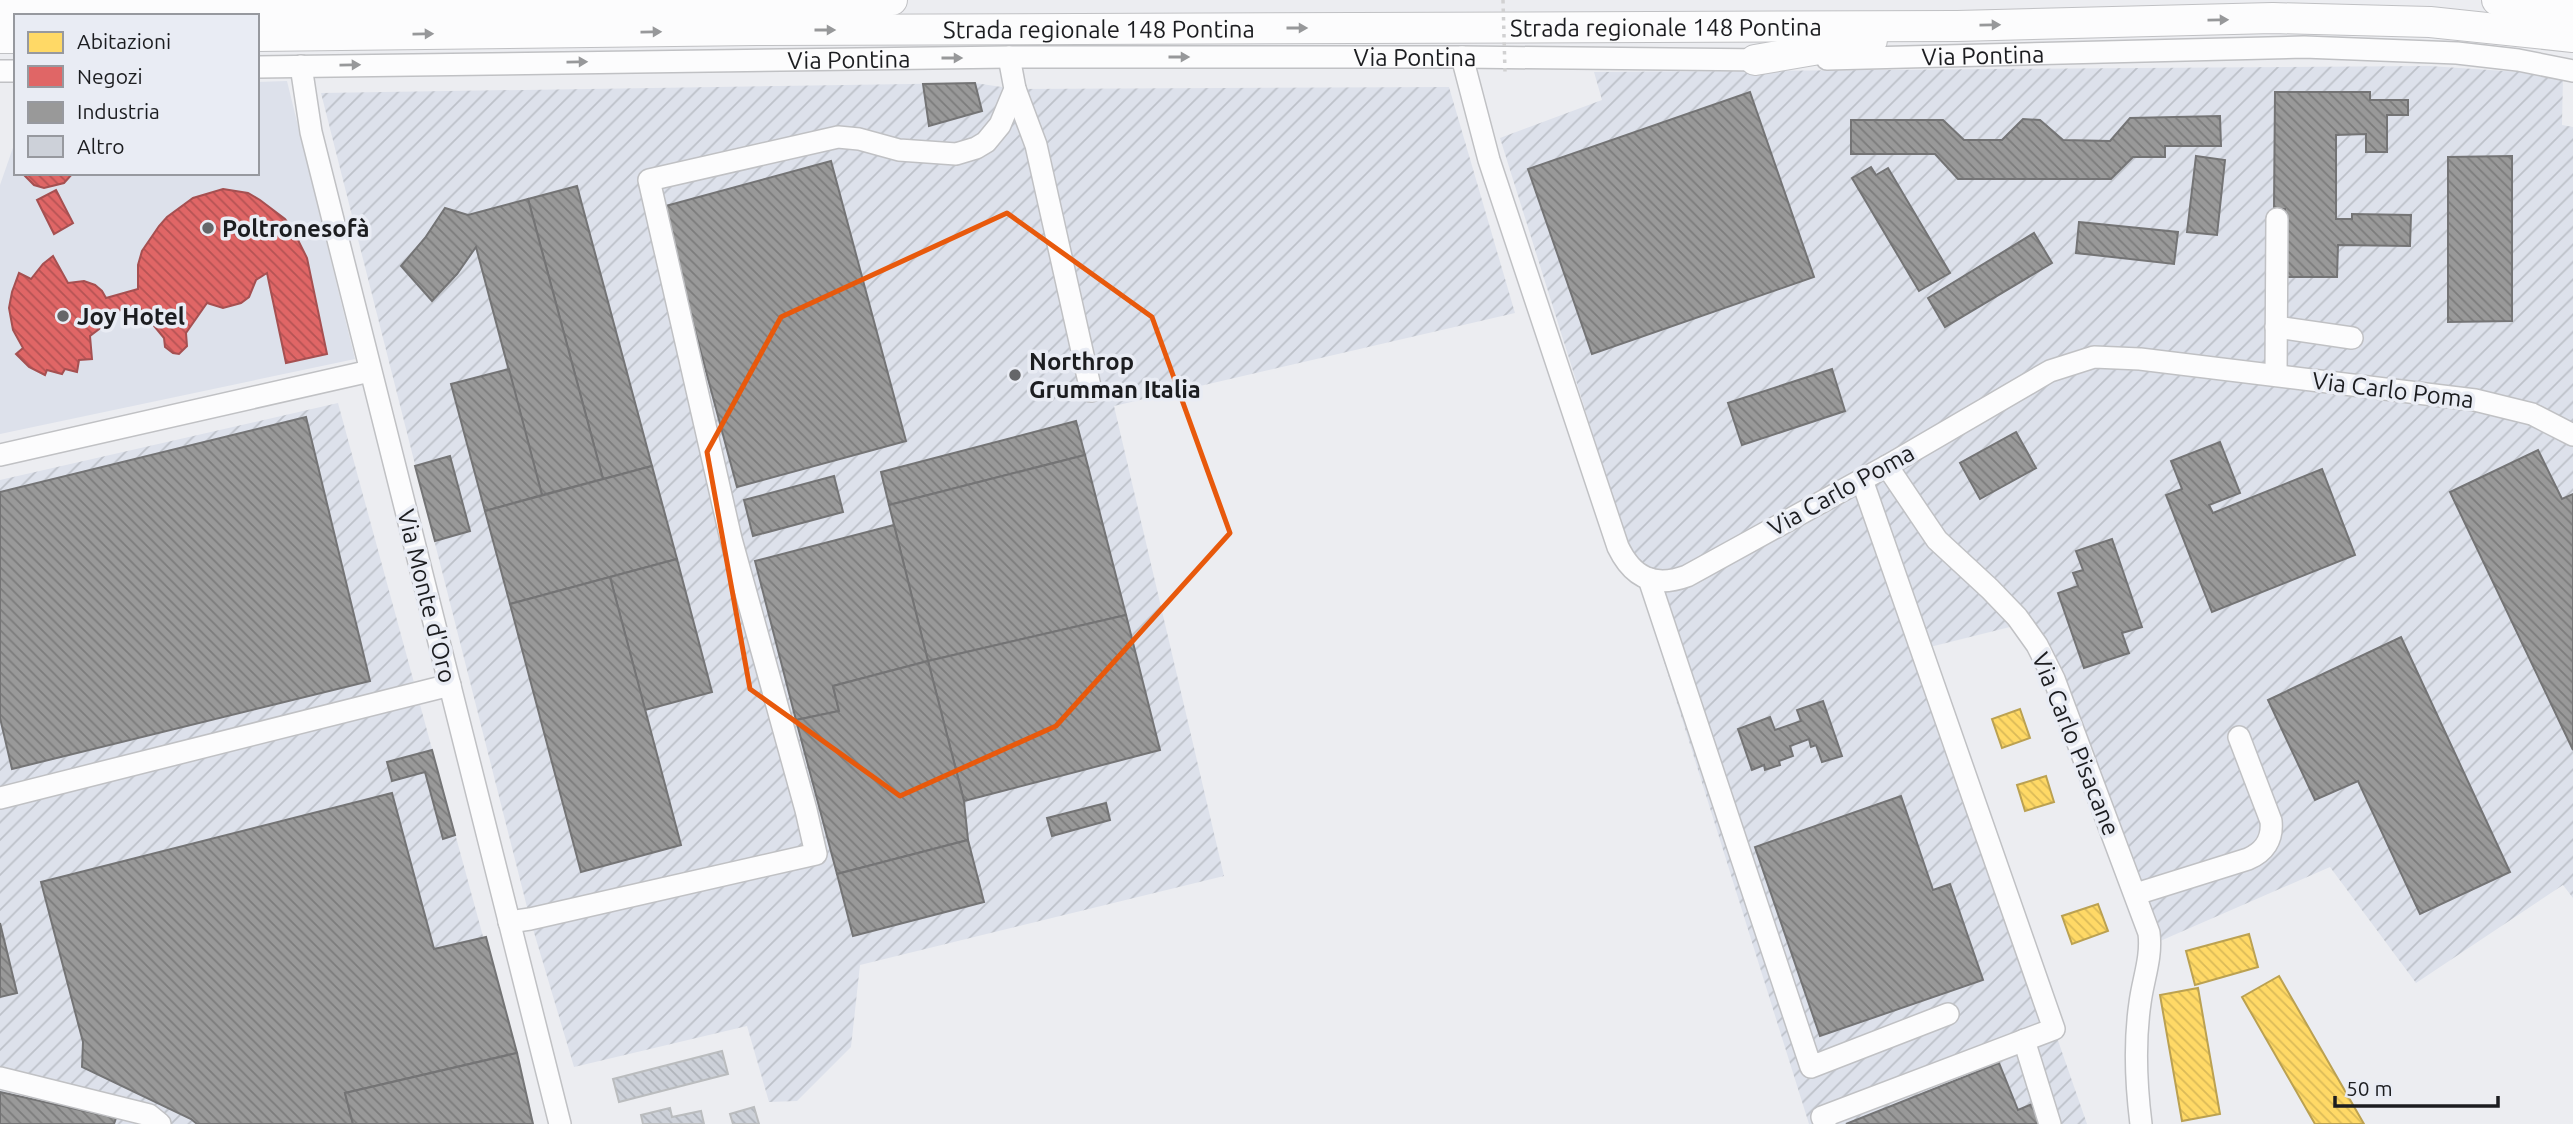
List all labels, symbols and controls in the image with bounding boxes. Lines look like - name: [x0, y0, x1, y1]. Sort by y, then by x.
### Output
- street label: Strada regionale 148 Pontina: [1510, 13, 1822, 41]
- legend: [14, 14, 259, 175]
- one-way arrow: [2207, 14, 2229, 25]
- street label: Strada regionale 148 Pontina: [943, 15, 1255, 43]
- one-way arrow: [1980, 20, 2002, 31]
- one-way arrow: [1287, 22, 1309, 34]
- one-way arrow: [814, 24, 836, 36]
- one-way arrow: [640, 26, 662, 37]
- one-way arrow: [413, 28, 435, 40]
- text: Abitazioni: [77, 29, 171, 53]
- street label: Via Pontina: [1921, 40, 2045, 70]
- street label: Via Pontina: [1353, 44, 1477, 71]
- street label: Via Pontina: [787, 45, 911, 73]
- one-way arrow: [1169, 51, 1191, 63]
- one-way arrow: [941, 52, 963, 64]
- one-way arrow: [567, 56, 589, 68]
- one-way arrow: [339, 59, 361, 71]
- text: Negozi: [77, 64, 143, 88]
- text: Industria: [77, 99, 160, 123]
- text: Altro: [77, 134, 125, 158]
- place label: Poltronesofà: [222, 215, 369, 242]
- marker: Poltronesofà: [200, 220, 216, 236]
- place label: Joy Hotel: [77, 303, 185, 330]
- marker: Joy Hotel: [55, 308, 71, 324]
- place label: Northrop Grumman Italia: [1029, 348, 1201, 403]
- marker: Northrop Grumman Italia: [1007, 367, 1023, 383]
- street label: Via Carlo Poma: [2311, 367, 2475, 413]
- street label: Via Carlo Poma: [1763, 439, 1919, 541]
- street label: Via Monte d'Oro: [392, 507, 462, 685]
- street label: Via Carlo Pisacane: [2027, 649, 2125, 839]
- scale bar: [2335, 1064, 2498, 1108]
- text: 50 m: [2346, 1076, 2393, 1100]

